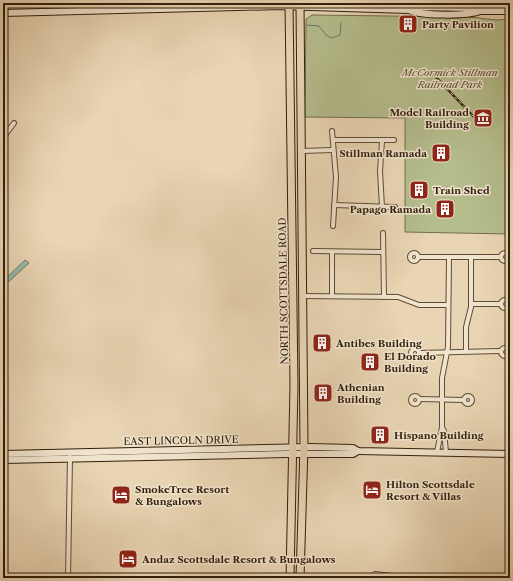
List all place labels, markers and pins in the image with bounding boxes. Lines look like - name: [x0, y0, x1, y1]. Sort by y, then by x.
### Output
- building icon: Party Pavilion: [397, 13, 419, 35]
- place label: Party Pavilion: [422, 18, 494, 31]
- place label: Model Railroad Building: [389, 106, 469, 131]
- museum icon: Model Railroad Building: [472, 107, 494, 129]
- building icon: Stillman Ramada: [430, 142, 452, 164]
- place label: Stillman Ramada: [339, 147, 427, 160]
- building icon: Train Shed: [408, 179, 430, 201]
- place label: Train Shed: [433, 184, 490, 197]
- building icon: Papago Ramada: [434, 198, 456, 220]
- place label: Papago Ramada: [350, 203, 431, 216]
- building icon: Antibes Building: [311, 332, 333, 354]
- place label: Antibes Building: [335, 337, 422, 350]
- place label: El Dorado Building: [384, 350, 436, 375]
- building icon: El Dorado Building: [359, 351, 381, 373]
- place label: Athenian Building: [336, 381, 385, 406]
- building icon: Athenian Building: [312, 382, 334, 404]
- building icon: Hispano Building: [369, 424, 391, 446]
- place label: Hispano Building: [394, 429, 484, 442]
- place label: Hilton Scottsdale Resort & Villas: [386, 478, 475, 503]
- hotel icon: Hilton Scottsdale Resort & Villas: [361, 479, 383, 501]
- place label: SmokeTree Resort & Bungalows: [135, 483, 229, 508]
- hotel icon: SmokeTree Resort & Bungalows: [110, 484, 132, 506]
- hotel icon: Andaz Scottsdale Resort & Bungalows: [117, 548, 139, 570]
- place label: Andaz Scottsdale Resort & Bungalows: [141, 553, 336, 566]

